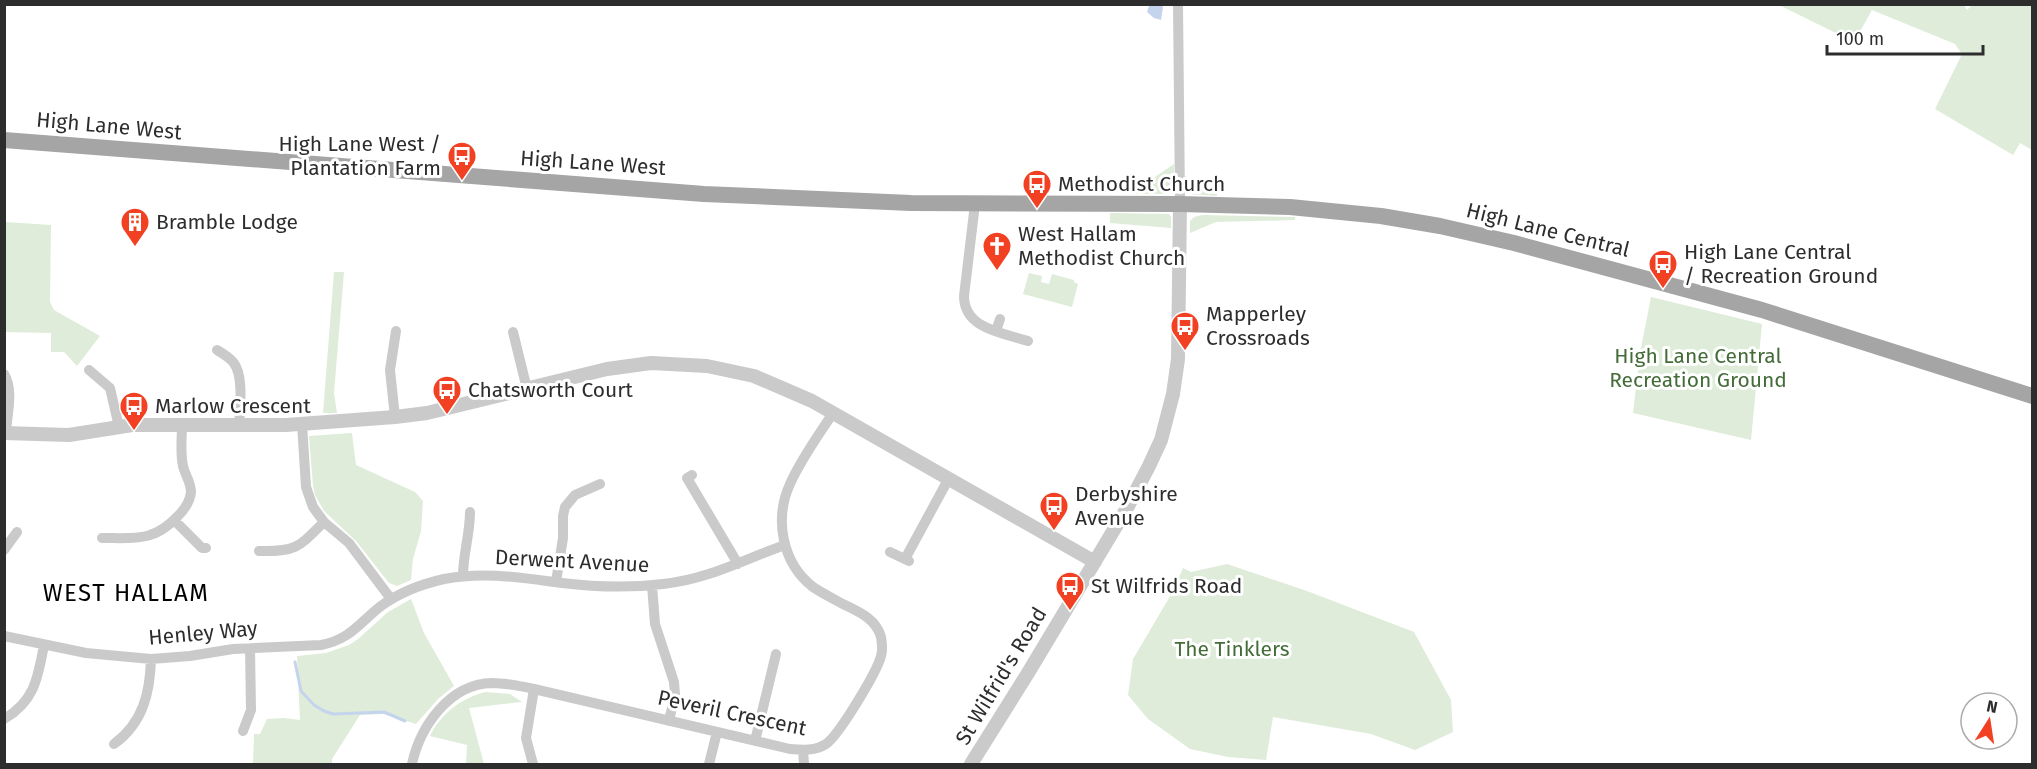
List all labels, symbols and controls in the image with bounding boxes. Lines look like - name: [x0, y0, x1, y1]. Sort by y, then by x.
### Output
- scale bar: [1827, 18, 1983, 56]
- text: 100 m: [1836, 28, 1884, 50]
- street label: High Lane West: [35, 107, 183, 145]
- place label: High Lane West / Plantation Farm: [279, 131, 441, 181]
- bus stop icon: High Lane West / Plantation Farm: [446, 140, 478, 182]
- street label: High Lane West: [519, 145, 667, 181]
- bus stop icon: Methodist Church: [1021, 168, 1053, 210]
- place label: Methodist Church: [1058, 171, 1225, 197]
- street label: High Lane Central: [1464, 197, 1632, 263]
- building icon: Bramble Lodge: [119, 206, 151, 248]
- place label: Bramble Lodge: [156, 209, 298, 235]
- place label: West Hallam Methodist Church: [1018, 221, 1185, 271]
- church icon: West Hallam Methodist Church: [981, 230, 1013, 272]
- place label: High Lane Central / Recreation Ground: [1684, 239, 1878, 289]
- bus stop icon: High Lane Central / Recreation Ground: [1647, 248, 1679, 290]
- place label: Mapperley Crossroads: [1206, 301, 1310, 351]
- bus stop icon: Mapperley Crossroads: [1169, 310, 1201, 352]
- park label: High Lane Central Recreation Ground: [1609, 343, 1787, 393]
- bus stop icon: Chatsworth Court: [431, 374, 463, 416]
- place label: Chatsworth Court: [468, 377, 633, 403]
- bus stop icon: Marlow Crescent: [118, 390, 150, 432]
- place label: Marlow Crescent: [155, 393, 311, 419]
- place label: Derbyshire Avenue: [1075, 481, 1178, 531]
- bus stop icon: Derbyshire Avenue: [1038, 490, 1070, 532]
- street label: Derwent Avenue: [494, 544, 650, 578]
- bus stop icon: St Wilfrids Road: [1054, 570, 1086, 612]
- place label: St Wilfrids Road: [1091, 573, 1242, 599]
- district label: WEST HALLAM: [43, 579, 209, 607]
- street label: St Wilfrid's Road: [950, 603, 1052, 749]
- street label: Henley Way: [147, 615, 259, 651]
- park label: The Tinklers: [1174, 636, 1290, 662]
- street label: Peveril Crescent: [655, 685, 809, 742]
- north arrow: [1959, 691, 2019, 751]
- text: N: [1985, 696, 1999, 717]

